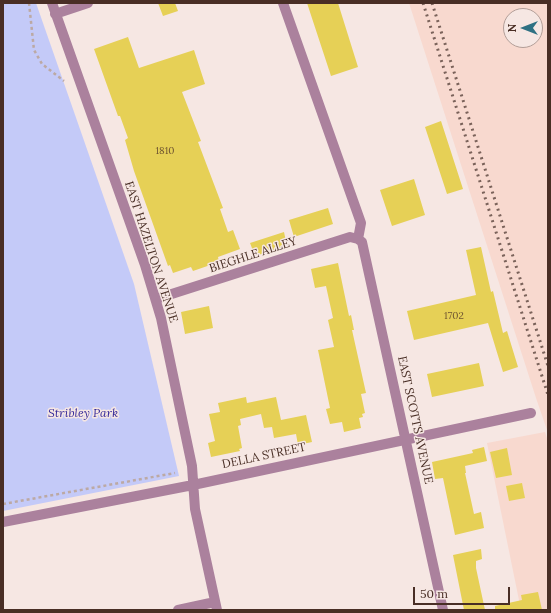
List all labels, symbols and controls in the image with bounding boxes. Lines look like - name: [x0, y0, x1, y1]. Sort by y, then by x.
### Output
- north arrow: [503, 8, 543, 48]
- text: N: [505, 24, 519, 32]
- house number: 1810: [155, 145, 175, 157]
- street label: EAST HAZELTON AVENUE: [121, 179, 181, 325]
- street label: BIEGHLE ALLEY: [207, 234, 299, 276]
- house number: 1702: [444, 310, 464, 322]
- street label: EAST SCOTTS AVENUE: [394, 355, 436, 485]
- park label: Stribley Park: [48, 407, 118, 421]
- street label: DELLA STREET: [221, 440, 307, 472]
- scale bar: [415, 579, 512, 605]
- text: 50 m: [420, 586, 448, 601]

